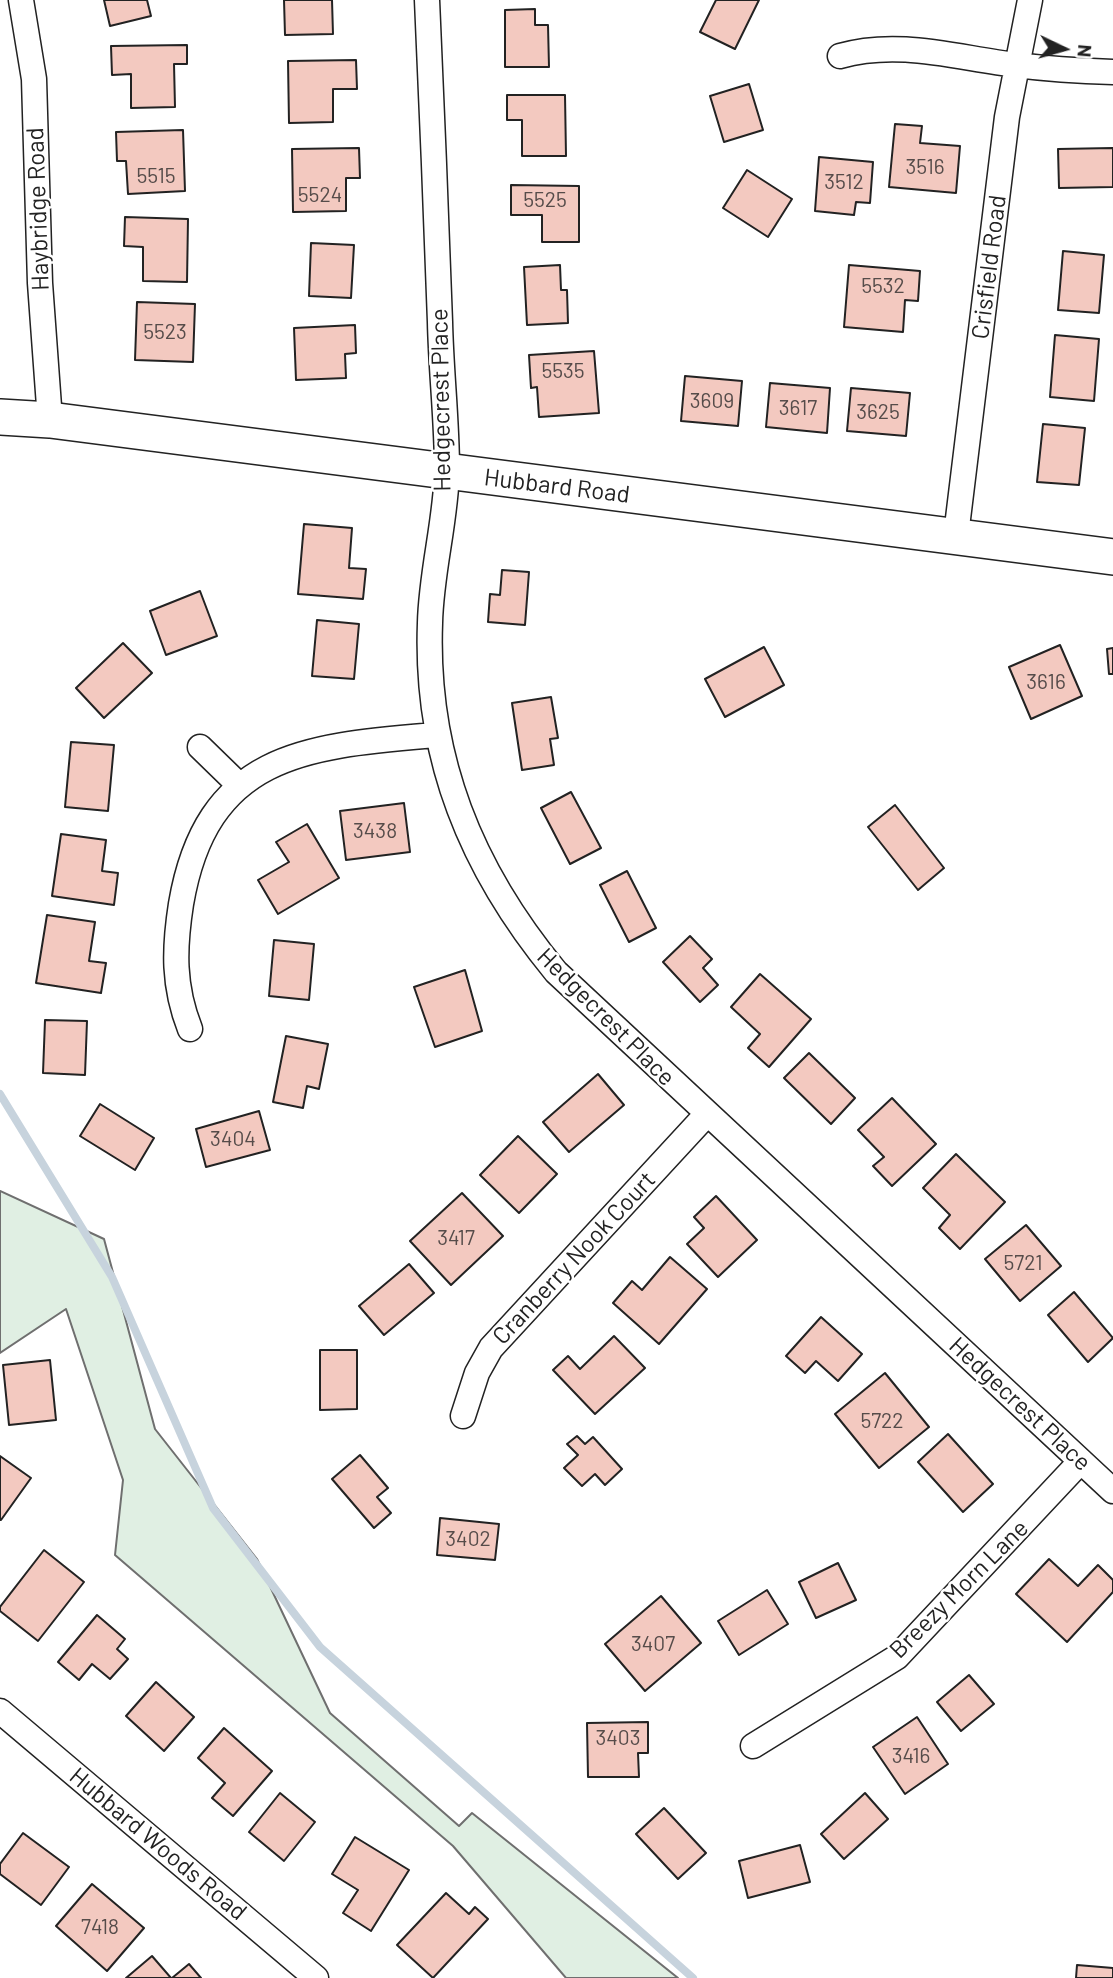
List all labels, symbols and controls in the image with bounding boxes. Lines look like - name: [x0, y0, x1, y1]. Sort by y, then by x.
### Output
- north arrow: [1029, 14, 1099, 84]
- text: N: [1073, 44, 1097, 58]
- street label: Haybridge Road: [21, 127, 55, 291]
- house number: 3516: [905, 154, 945, 180]
- house number: 5515: [136, 163, 176, 189]
- house number: 3512: [824, 169, 864, 195]
- house number: 5524: [298, 182, 342, 208]
- house number: 5525: [523, 187, 567, 213]
- street label: Crisfield Road: [966, 193, 1012, 341]
- house number: 5532: [861, 273, 905, 299]
- street label: Hedgecrest Place: [425, 308, 457, 492]
- house number: 5523: [143, 319, 187, 345]
- house number: 5535: [541, 358, 585, 384]
- house number: 3609: [690, 388, 734, 414]
- house number: 3617: [779, 395, 817, 421]
- house number: 3625: [856, 399, 900, 425]
- street label: Hubbard Road: [482, 463, 632, 509]
- house number: 3616: [1026, 669, 1066, 695]
- house number: 3438: [353, 818, 397, 844]
- street label: Hedgecrest Place: [531, 942, 681, 1092]
- house number: 3404: [210, 1126, 256, 1152]
- street label: Cranberry Nook Court: [487, 1166, 661, 1350]
- house number: 3417: [437, 1225, 475, 1251]
- house number: 5721: [1003, 1250, 1043, 1276]
- street label: Hedgecrest Place: [943, 1331, 1097, 1477]
- house number: 5722: [860, 1408, 904, 1434]
- street label: Breezy Morn Lane: [884, 1514, 1034, 1664]
- house number: 3402: [445, 1526, 491, 1552]
- house number: 3407: [631, 1631, 675, 1657]
- house number: 3403: [595, 1725, 641, 1751]
- house number: 3416: [892, 1743, 930, 1769]
- street label: Hubbard Woods Road: [64, 1762, 252, 1926]
- house number: 7418: [81, 1914, 119, 1940]

